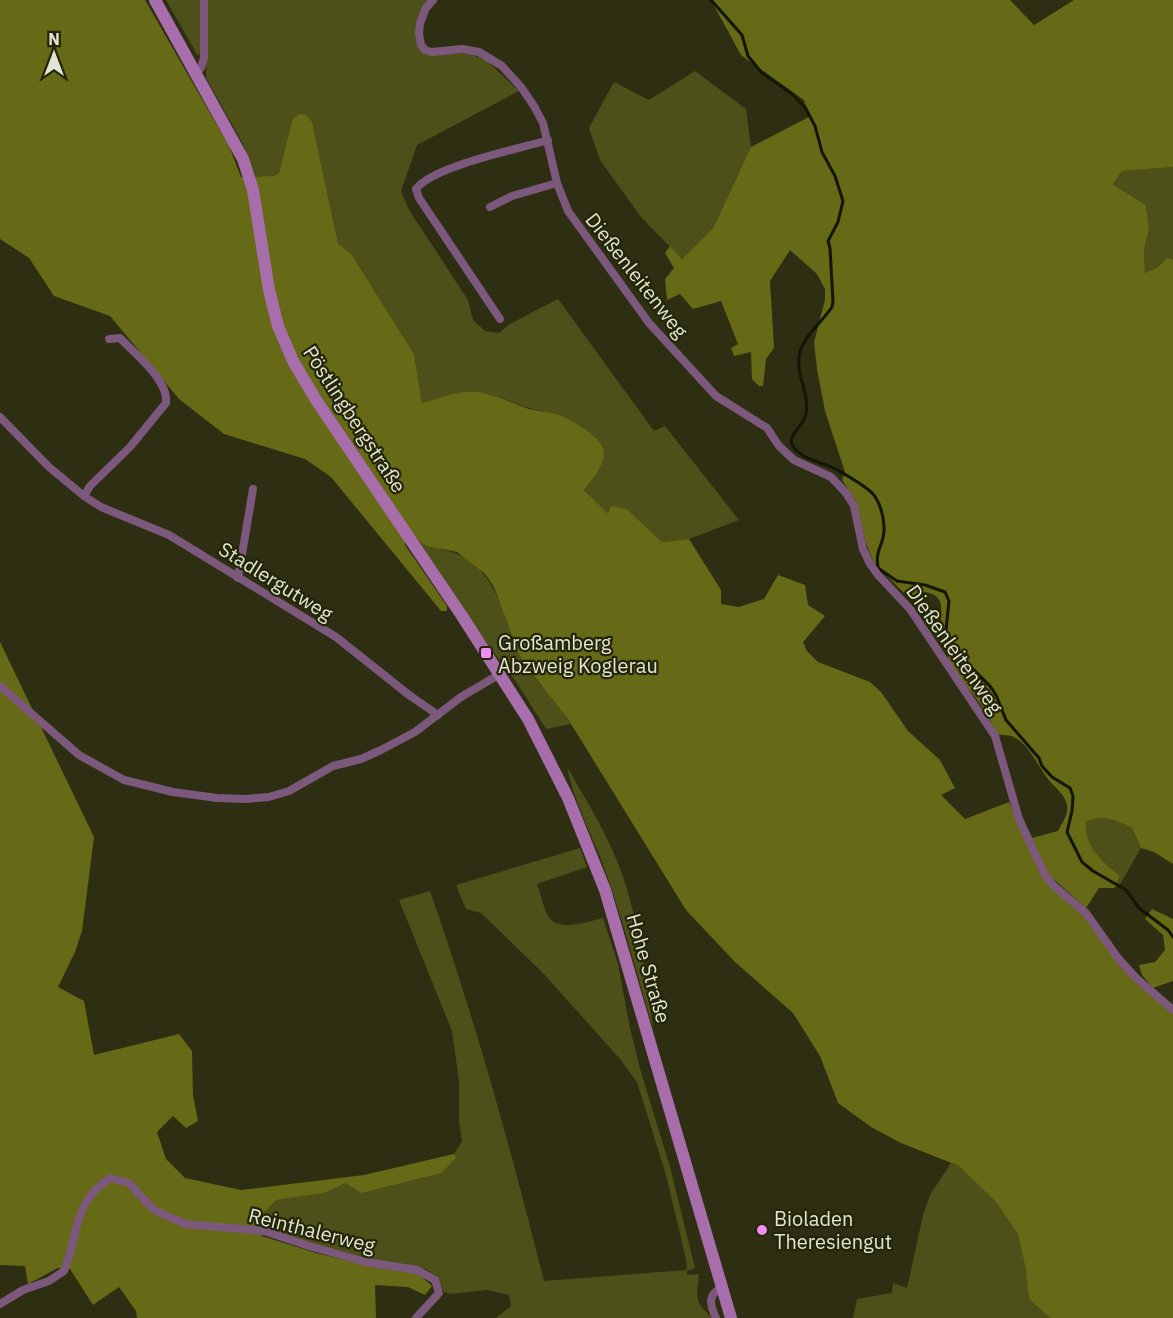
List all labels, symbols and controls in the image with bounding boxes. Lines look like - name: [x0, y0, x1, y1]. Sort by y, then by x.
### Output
- north arrow: [24, 24, 84, 84]
- text: N: [48, 29, 60, 49]
- street label: Dießenleitenweg: [580, 207, 695, 344]
- street label: Pöstlingbergstraße: [297, 340, 413, 498]
- street label: Stadlergutweg: [214, 535, 339, 627]
- street label: Dießenleitenweg: [900, 579, 1010, 719]
- place label: Großamberg Abzweig Koglerau: [498, 629, 658, 679]
- marker: Großamberg Abzweig Koglerau: [479, 646, 493, 660]
- street label: Hohe Straße: [620, 910, 678, 1026]
- street label: Reinthalerweg: [246, 1201, 379, 1259]
- place label: Bioladen Theresiengut: [774, 1205, 892, 1255]
- marker: Bioladen Theresiengut: [755, 1223, 769, 1237]

